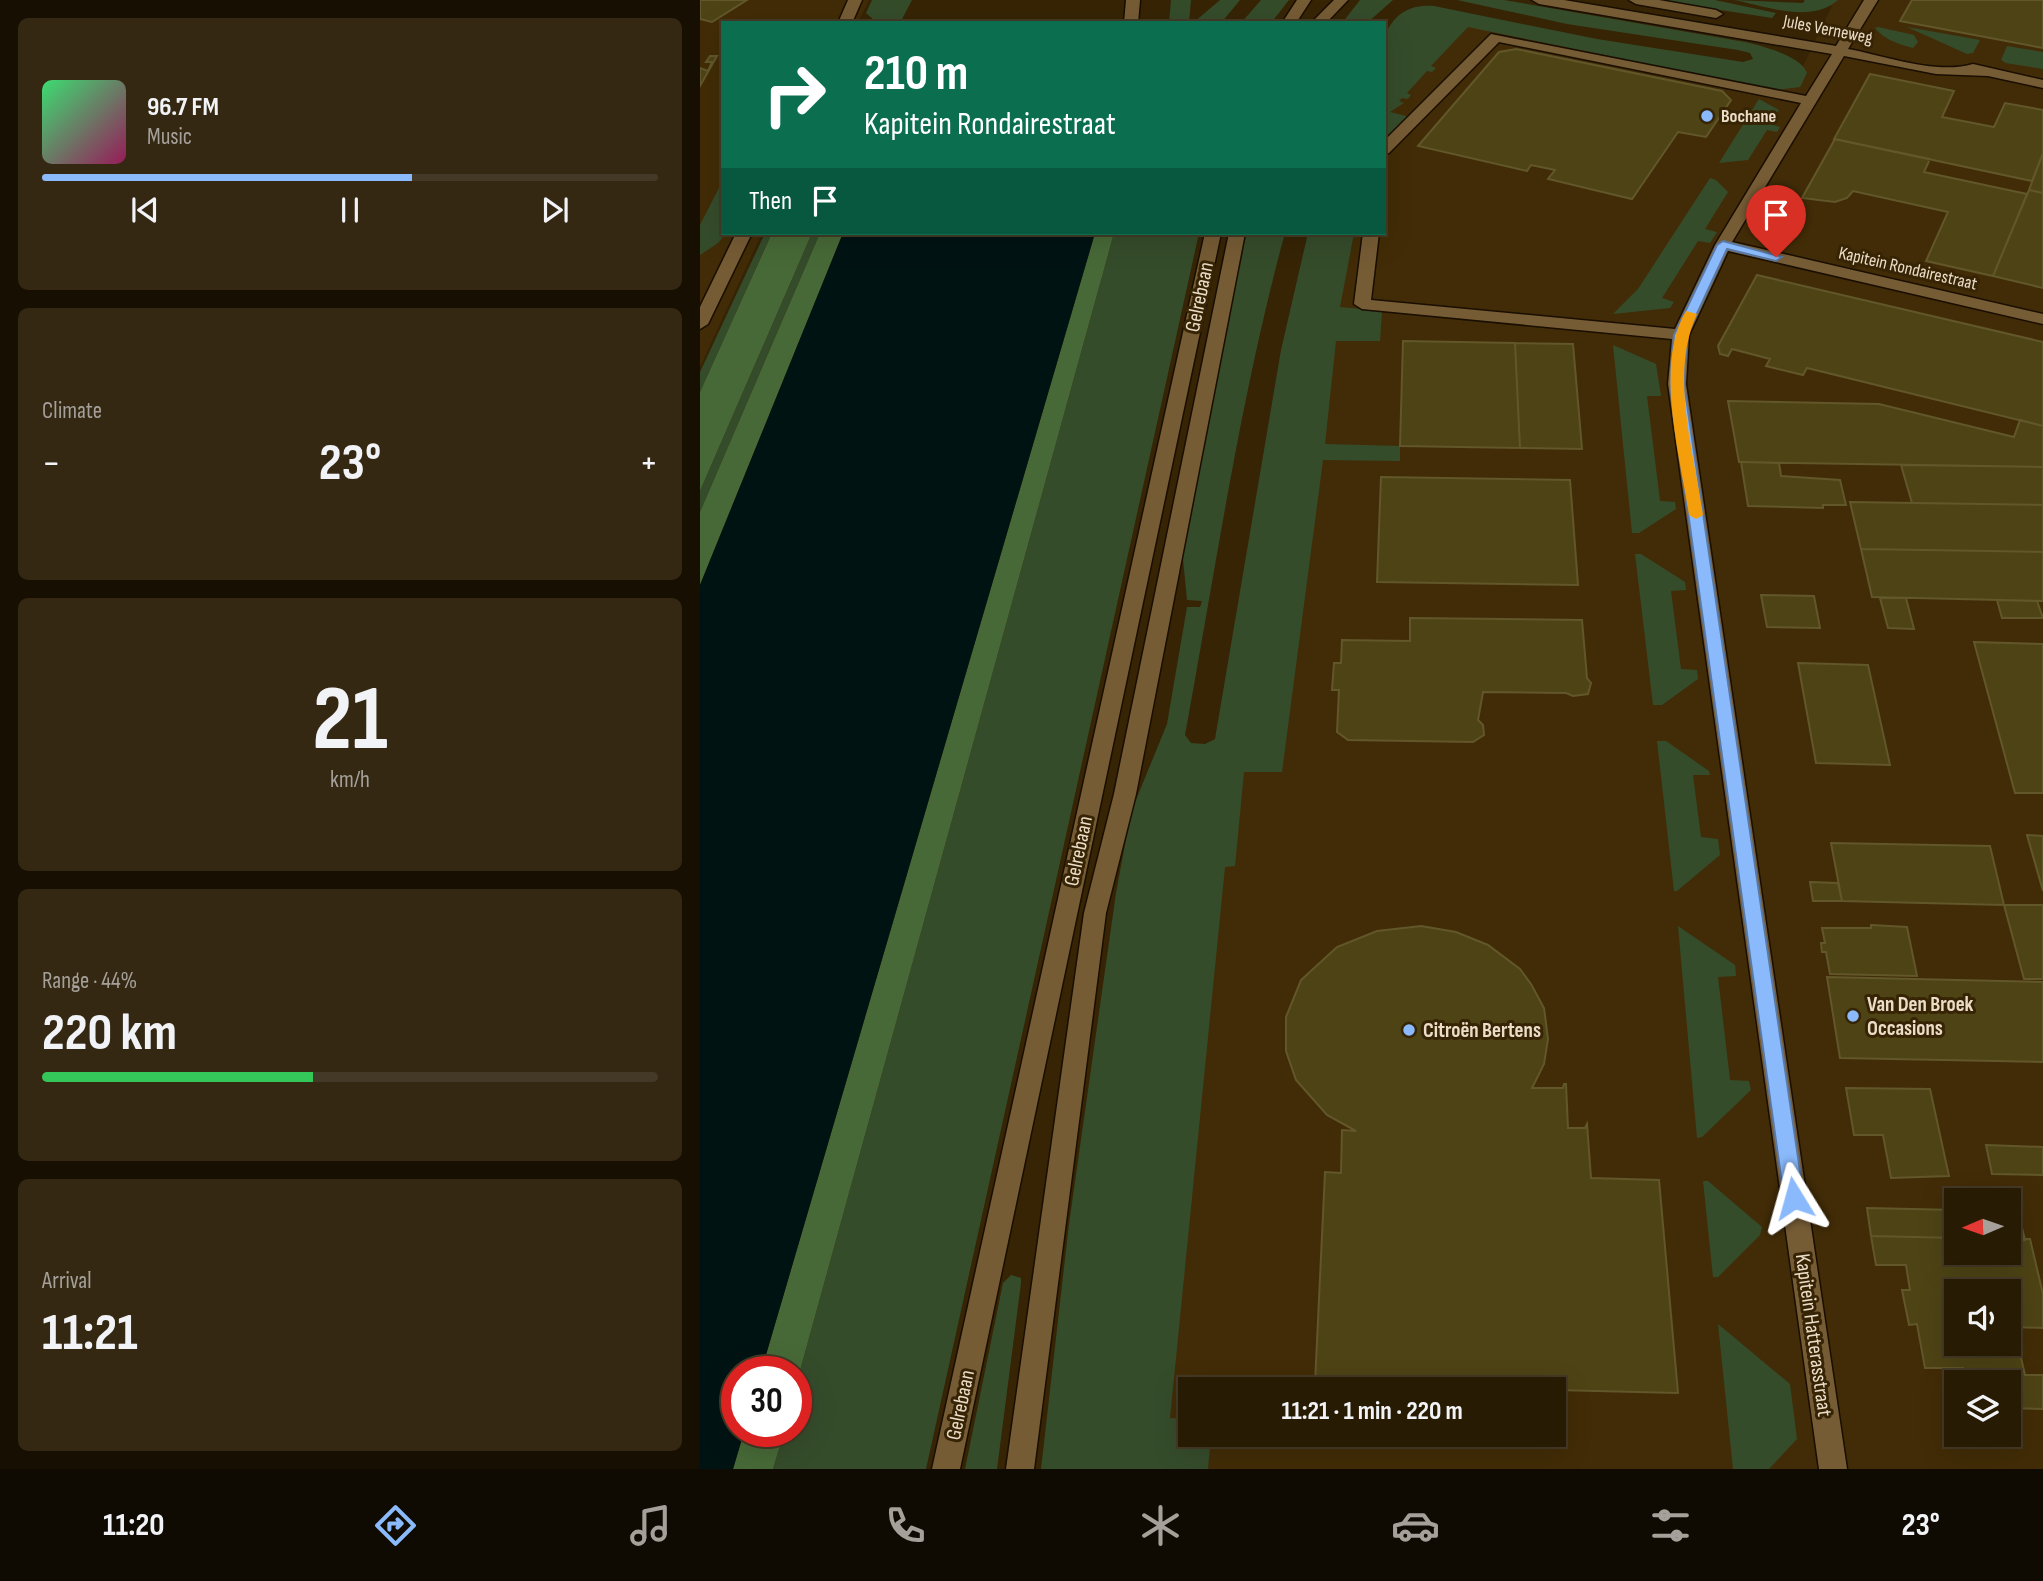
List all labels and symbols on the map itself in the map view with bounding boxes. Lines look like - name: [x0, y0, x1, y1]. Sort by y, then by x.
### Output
- street label: Jules Verneweg: [1781, 10, 1874, 48]
- place label: Bochane: [1721, 106, 1776, 127]
- marker: Bochane: [1699, 108, 1715, 124]
- pin: [1746, 185, 1806, 257]
- street label: Kapitein Rondairestraat: [1837, 242, 1980, 295]
- street label: Gelrebaan: [1180, 260, 1219, 334]
- street label: Gelrebaan: [1059, 814, 1098, 888]
- place label: Van Den Broek Occasions: [1867, 992, 1974, 1041]
- marker: Van Den Broek Occasions: [1845, 1008, 1861, 1024]
- place label: Citroën Bertens: [1423, 1018, 1541, 1043]
- marker: Citroën Bertens: [1401, 1022, 1417, 1038]
- position arrow: [1757, 1161, 1831, 1235]
- north arrow: [1944, 1188, 2021, 1265]
- street label: Kapitein Hatterasstraat: [1790, 1252, 1837, 1418]
- speed limit sign: 30: [721, 1356, 812, 1447]
- street label: Gelrebaan: [941, 1368, 980, 1442]

